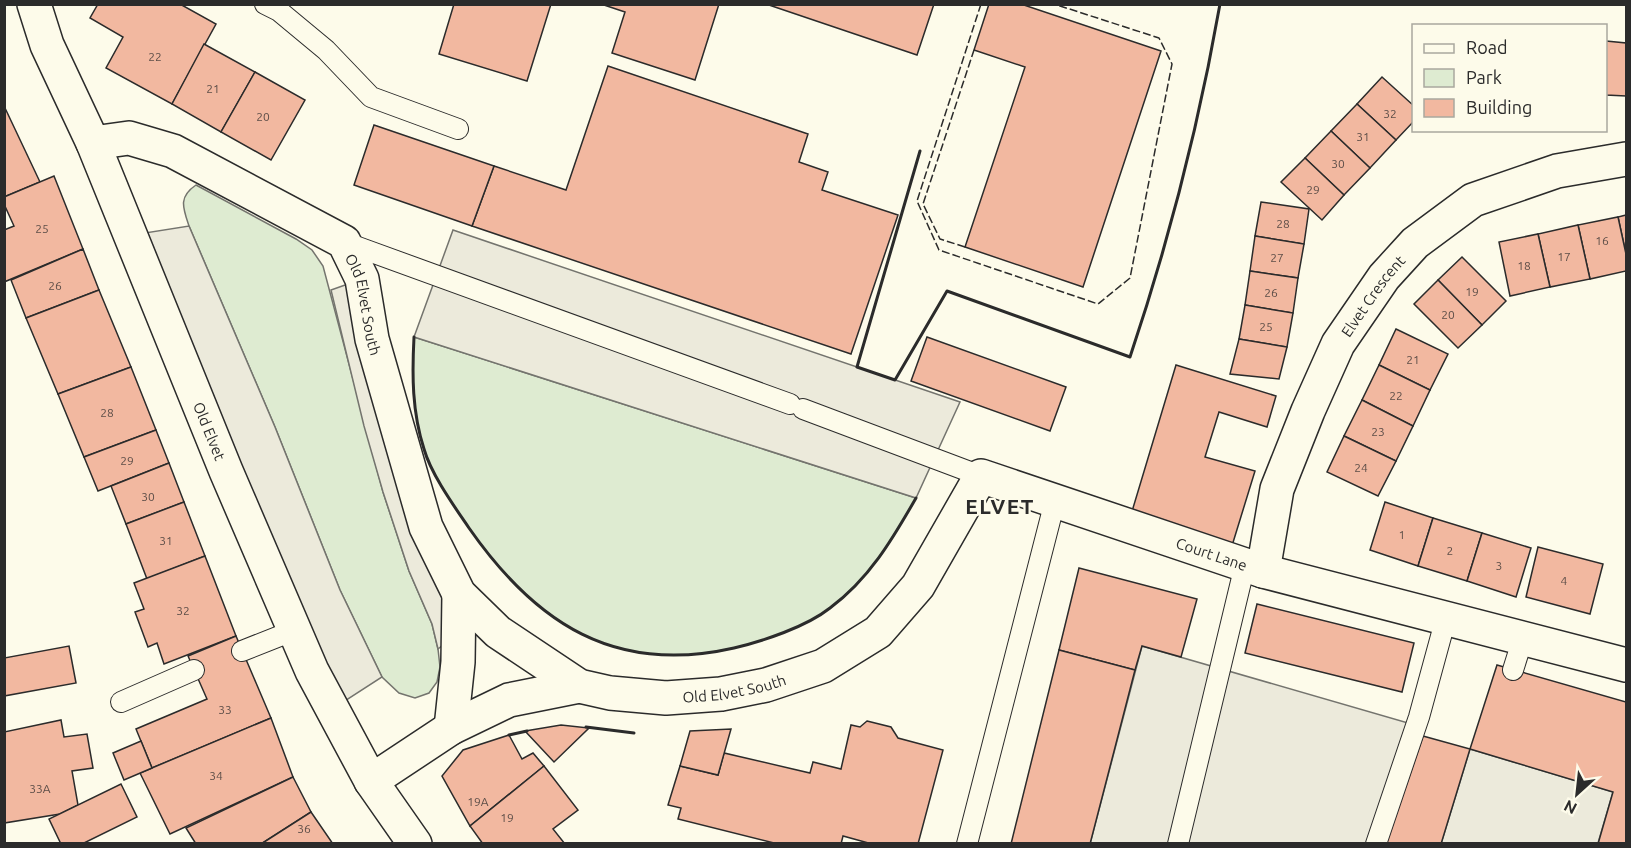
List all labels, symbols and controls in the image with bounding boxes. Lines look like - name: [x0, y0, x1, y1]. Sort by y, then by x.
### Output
- legend: [1412, 24, 1607, 132]
- text: Road: [1466, 37, 1508, 57]
- house number: 22: [148, 50, 162, 63]
- text: Park: [1466, 67, 1502, 87]
- house number: 21: [206, 82, 220, 95]
- text: Building: [1466, 97, 1532, 117]
- house number: 32: [1383, 107, 1397, 120]
- house number: 20: [256, 110, 270, 123]
- house number: 31: [1356, 130, 1370, 143]
- house number: 30: [1331, 157, 1345, 170]
- house number: 29: [1306, 183, 1320, 196]
- house number: 28: [1276, 217, 1290, 230]
- house number: 25: [35, 222, 49, 235]
- house number: 16: [1595, 234, 1609, 247]
- house number: 17: [1557, 250, 1571, 263]
- street label: Old Elvet South: [342, 251, 385, 357]
- house number: 27: [1270, 251, 1284, 264]
- street label: Elvet Crescent: [1337, 252, 1408, 340]
- house number: 18: [1517, 259, 1531, 272]
- house number: 26: [48, 279, 62, 292]
- house number: 19: [1465, 285, 1479, 298]
- house number: 26: [1264, 286, 1278, 299]
- house number: 20: [1441, 308, 1455, 321]
- house number: 25: [1259, 320, 1273, 333]
- house number: 21: [1406, 353, 1420, 366]
- house number: 22: [1389, 389, 1403, 402]
- street label: Old Elvet: [190, 399, 229, 463]
- house number: 28: [100, 406, 114, 419]
- house number: 23: [1371, 425, 1385, 438]
- house number: 29: [120, 454, 134, 467]
- house number: 24: [1354, 461, 1368, 474]
- house number: 30: [141, 490, 155, 503]
- district label: ELVET: [965, 494, 1035, 518]
- house number: 1: [1399, 528, 1405, 541]
- house number: 31: [159, 534, 173, 547]
- street label: Court Lane: [1174, 534, 1249, 574]
- house number: 2: [1447, 544, 1453, 557]
- house number: 3: [1496, 559, 1502, 572]
- house number: 4: [1561, 574, 1568, 587]
- house number: 32: [176, 604, 190, 617]
- street label: Old Elvet South: [682, 670, 788, 705]
- house number: 33: [218, 703, 232, 716]
- north arrow: [1547, 764, 1607, 824]
- house number: 34: [209, 769, 223, 782]
- house number: 33A: [29, 782, 51, 795]
- house number: 19A: [467, 795, 489, 808]
- text: N: [1561, 797, 1580, 818]
- house number: 19: [500, 811, 514, 824]
- house number: 36: [297, 822, 311, 835]

